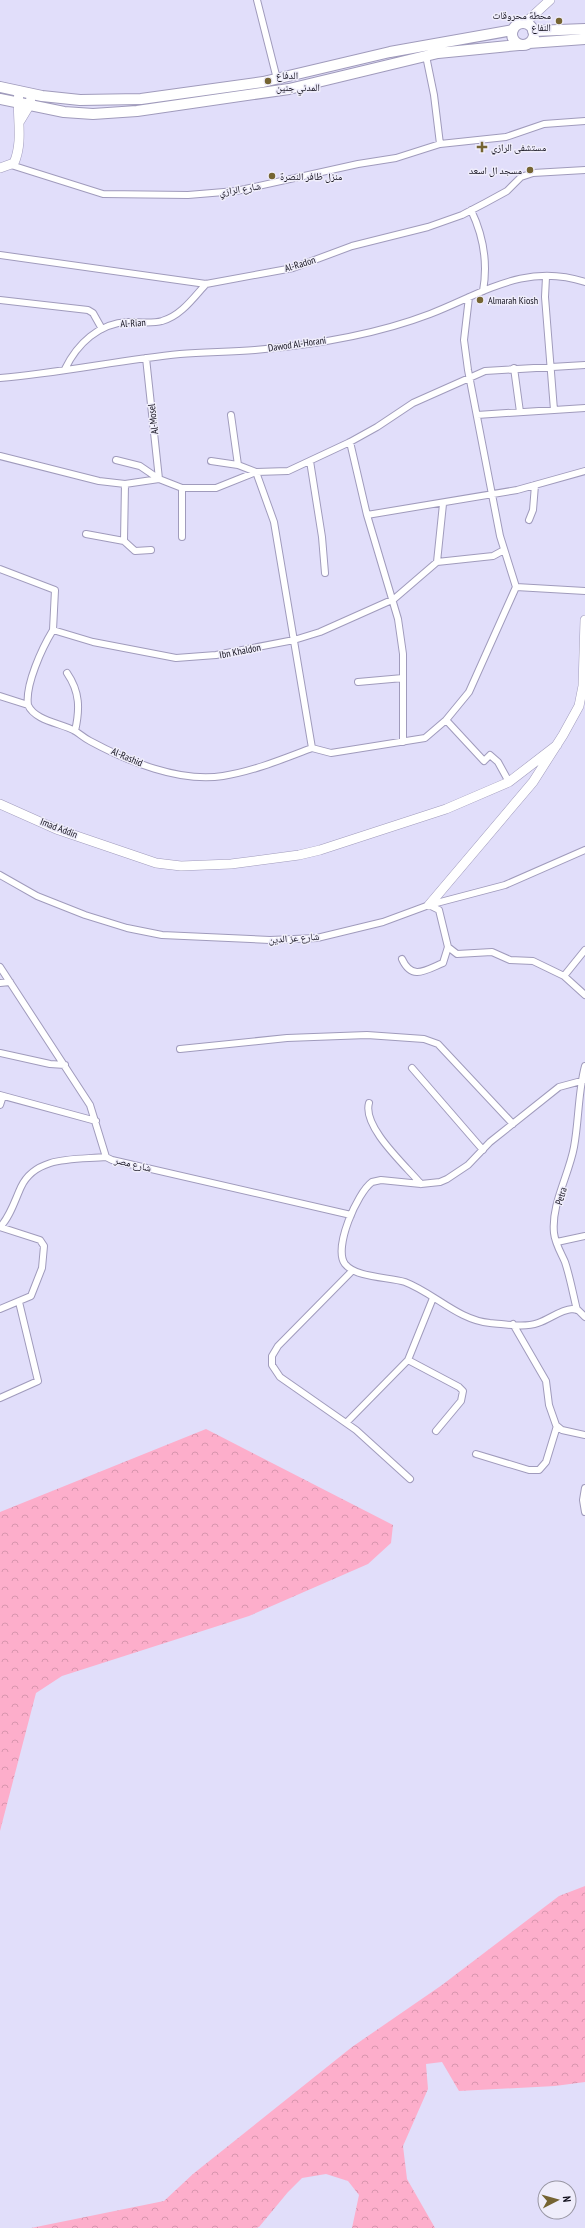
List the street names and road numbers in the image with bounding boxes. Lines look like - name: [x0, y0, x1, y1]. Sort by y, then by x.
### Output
- street label: شارع الرازي: [218, 179, 262, 200]
- street label: Al-Radon: [283, 253, 317, 275]
- street label: Al-Rian: [120, 316, 146, 330]
- street label: Dawod Al-Horani: [267, 333, 327, 355]
- street label: Al-Mosel: [145, 402, 161, 435]
- street label: Ibn Khaldon: [218, 641, 262, 661]
- street label: Al-Rashid: [109, 745, 145, 769]
- street label: Imad Addin: [38, 815, 80, 841]
- street label: شارع عز الدين: [268, 930, 320, 946]
- street label: شارع مصر: [112, 1153, 153, 1175]
- street label: Petra: [552, 1186, 570, 1206]

